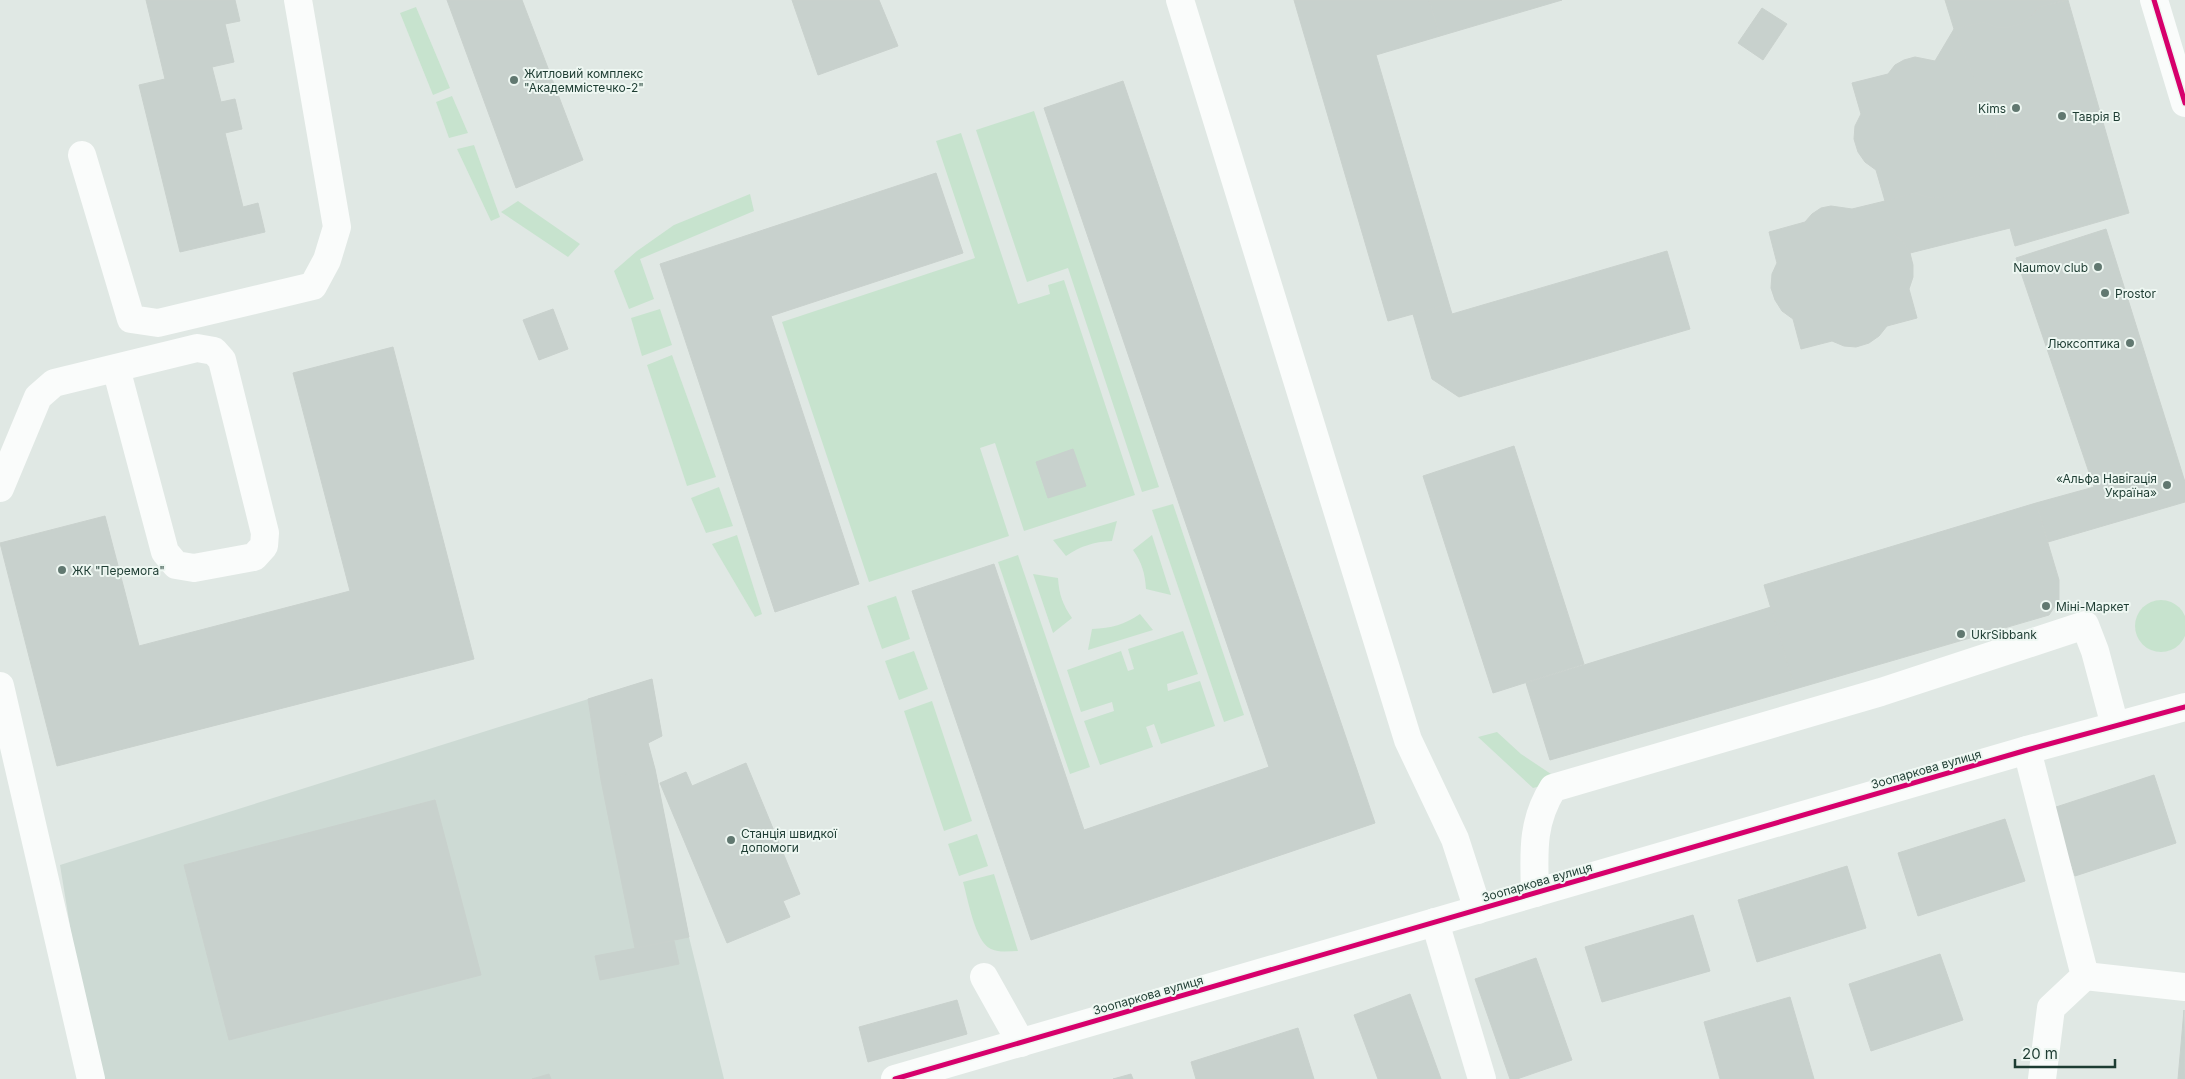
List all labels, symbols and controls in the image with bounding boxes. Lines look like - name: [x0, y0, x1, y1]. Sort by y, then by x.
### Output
- place label: Житловий комплекс "Академмістечко-2": [524, 66, 644, 95]
- marker: Житловий комплекс "Академмістечко-2": [508, 74, 520, 86]
- place label: Kims: [1978, 101, 2006, 116]
- marker: Kims: [2010, 102, 2022, 114]
- place label: Таврія В: [2072, 109, 2121, 124]
- marker: Таврія В: [2056, 110, 2068, 122]
- place label: Naumov club: [2013, 260, 2088, 275]
- marker: Naumov club: [2092, 261, 2104, 273]
- place label: Prostor: [2115, 286, 2157, 301]
- marker: Prostor: [2099, 287, 2111, 299]
- place label: Люксоптика: [2047, 336, 2120, 351]
- marker: Люксоптика: [2124, 337, 2136, 349]
- place label: «Альфа Навігація Україна»: [2056, 471, 2157, 500]
- marker: «Альфа Навігація Україна»: [2161, 479, 2173, 491]
- place label: ЖК "Перемога": [72, 563, 165, 578]
- marker: ЖК "Перемога": [56, 564, 68, 576]
- place label: Міні-Маркет: [2056, 599, 2129, 614]
- marker: Міні-Маркет: [2040, 600, 2052, 612]
- place label: UkrSibbank: [1971, 627, 2037, 642]
- marker: UkrSibbank: [1955, 628, 1967, 640]
- street label: Зоопаркова вулиця: [1869, 746, 1983, 792]
- place label: Станція швидкої допомоги: [741, 826, 838, 855]
- marker: Станція швидкої допомоги: [725, 834, 737, 846]
- street label: Зоопаркова вулиця: [1480, 859, 1594, 905]
- street label: Зоопаркова вулиця: [1091, 972, 1205, 1018]
- scale bar: [2015, 1036, 2115, 1068]
- text: 20 m: [2022, 1044, 2058, 1063]

